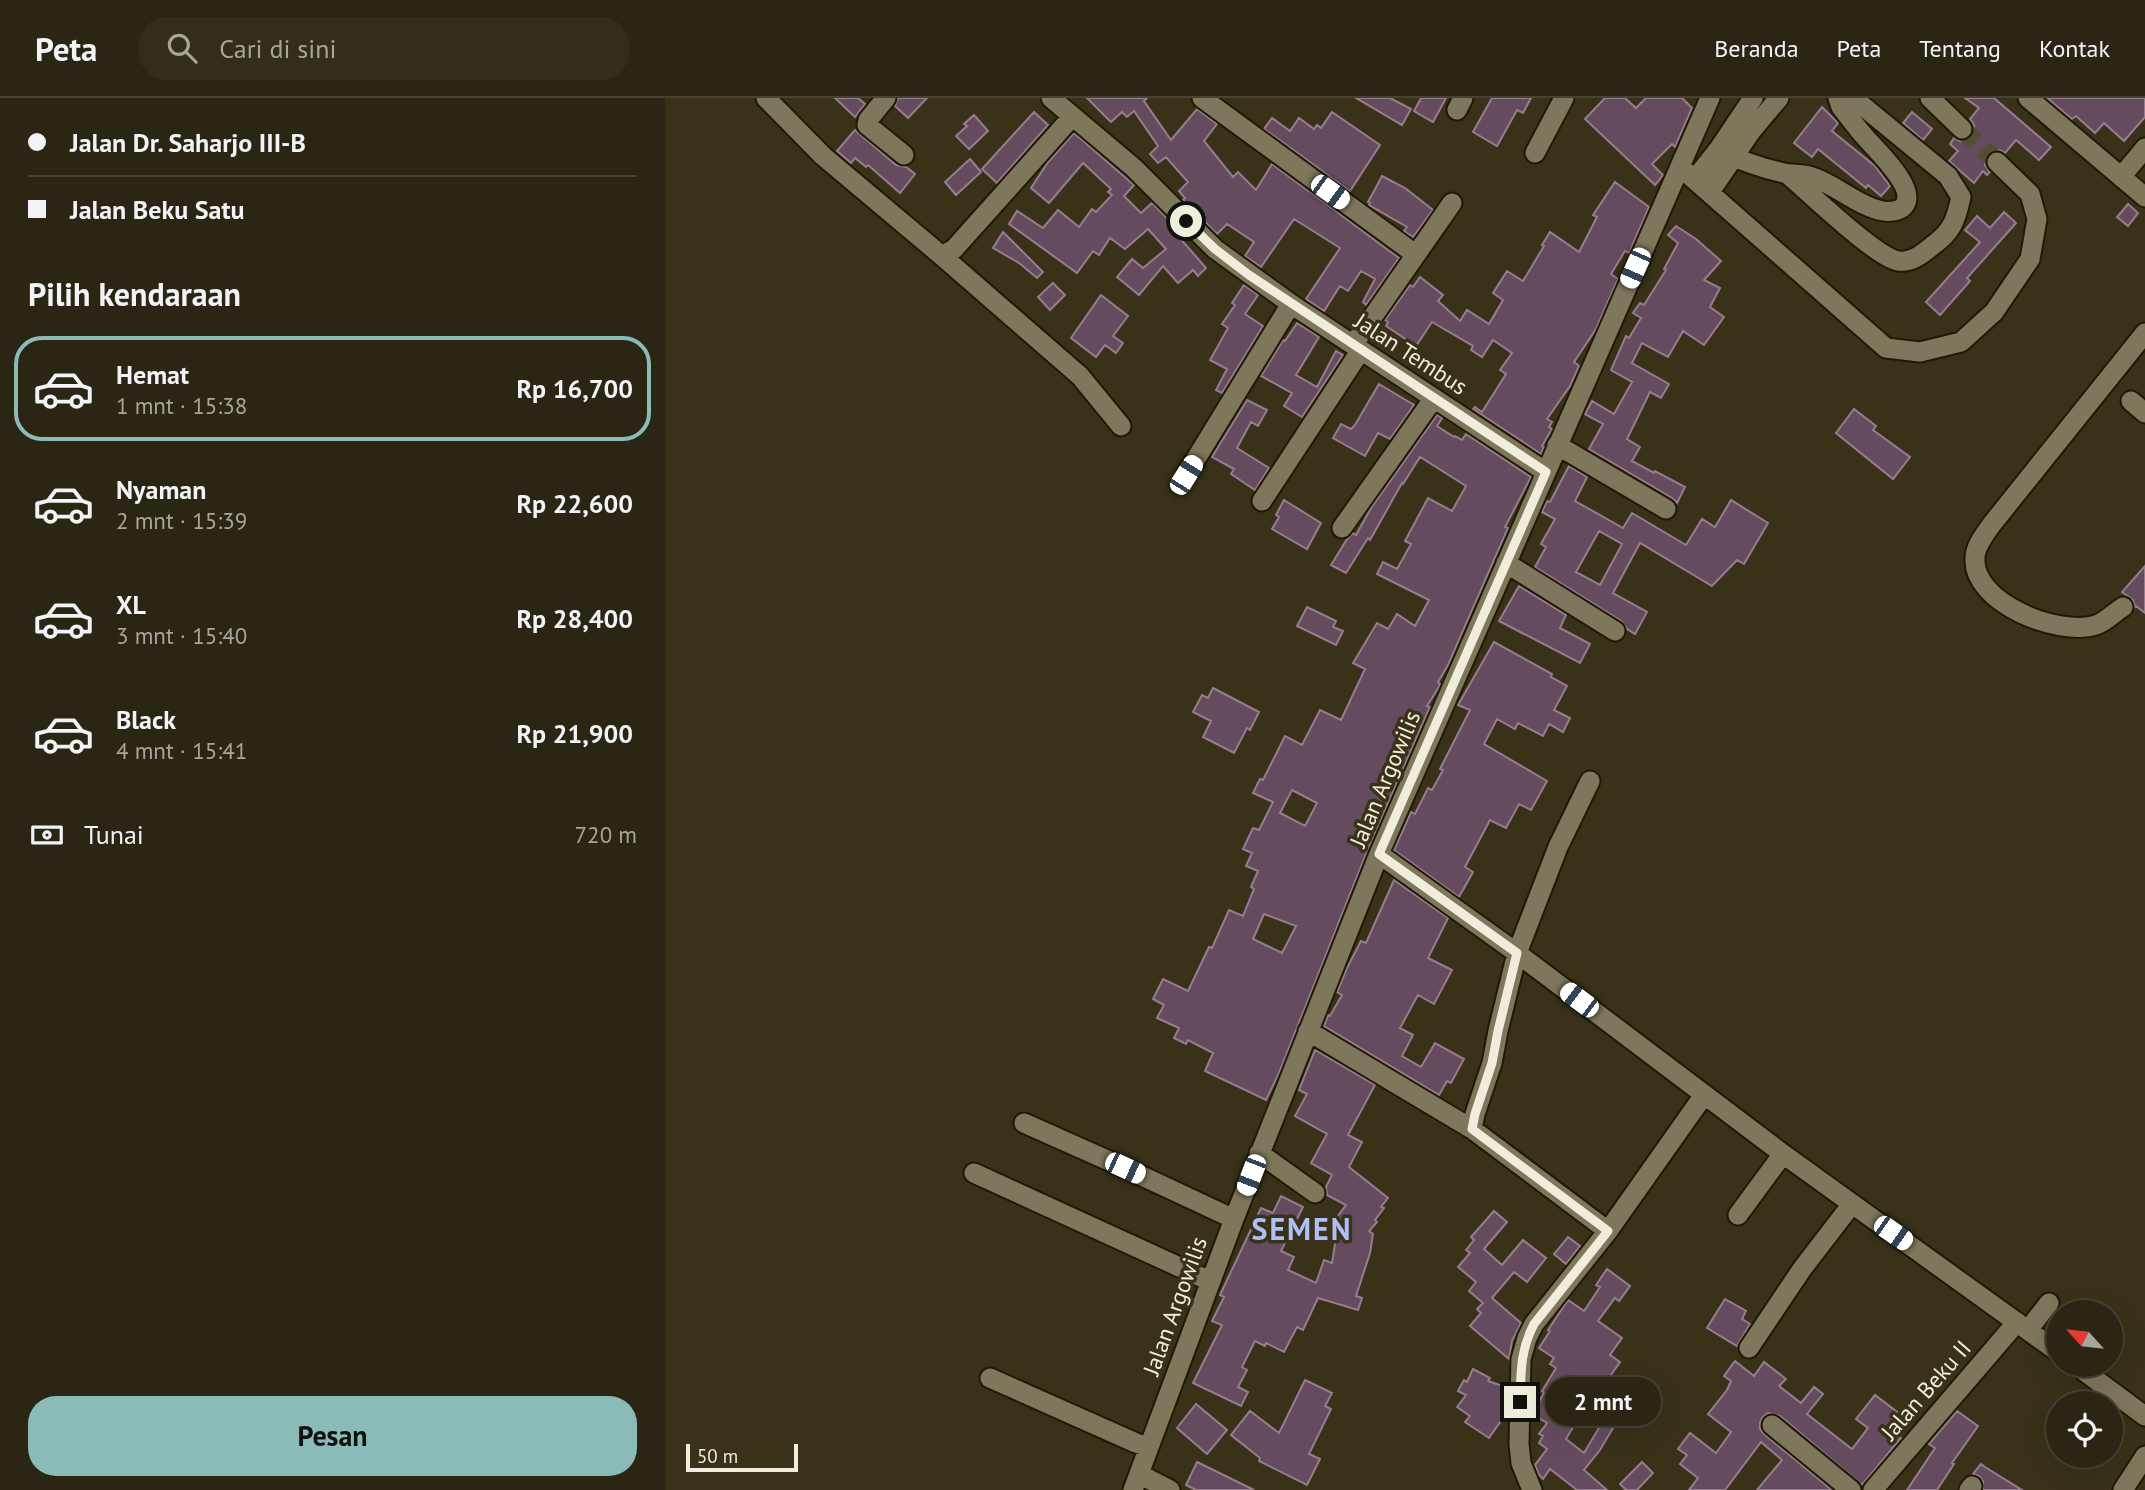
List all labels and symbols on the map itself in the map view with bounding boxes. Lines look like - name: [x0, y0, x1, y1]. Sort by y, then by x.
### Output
- car: [1307, 171, 1354, 213]
- route start: [1170, 205, 1202, 237]
- car: [1617, 245, 1654, 291]
- street label: Jalan Tembus: [1348, 306, 1473, 401]
- car: [1166, 452, 1207, 498]
- street label: Jalan Argowilis: [1342, 706, 1426, 852]
- car: [1556, 979, 1603, 1021]
- car: [1102, 1150, 1149, 1186]
- car: [1234, 1152, 1269, 1198]
- district label: SEMEN: [1252, 1209, 1352, 1248]
- car: [1870, 1212, 1917, 1254]
- street label: Jalan Argowilis: [1136, 1232, 1213, 1380]
- north arrow: [2046, 1300, 2123, 1377]
- street label: Jalan Beku II: [1874, 1334, 1977, 1446]
- callout: 2 mnt: [1545, 1378, 1660, 1426]
- route end: [1504, 1386, 1536, 1418]
- scale bar: [686, 1441, 798, 1473]

